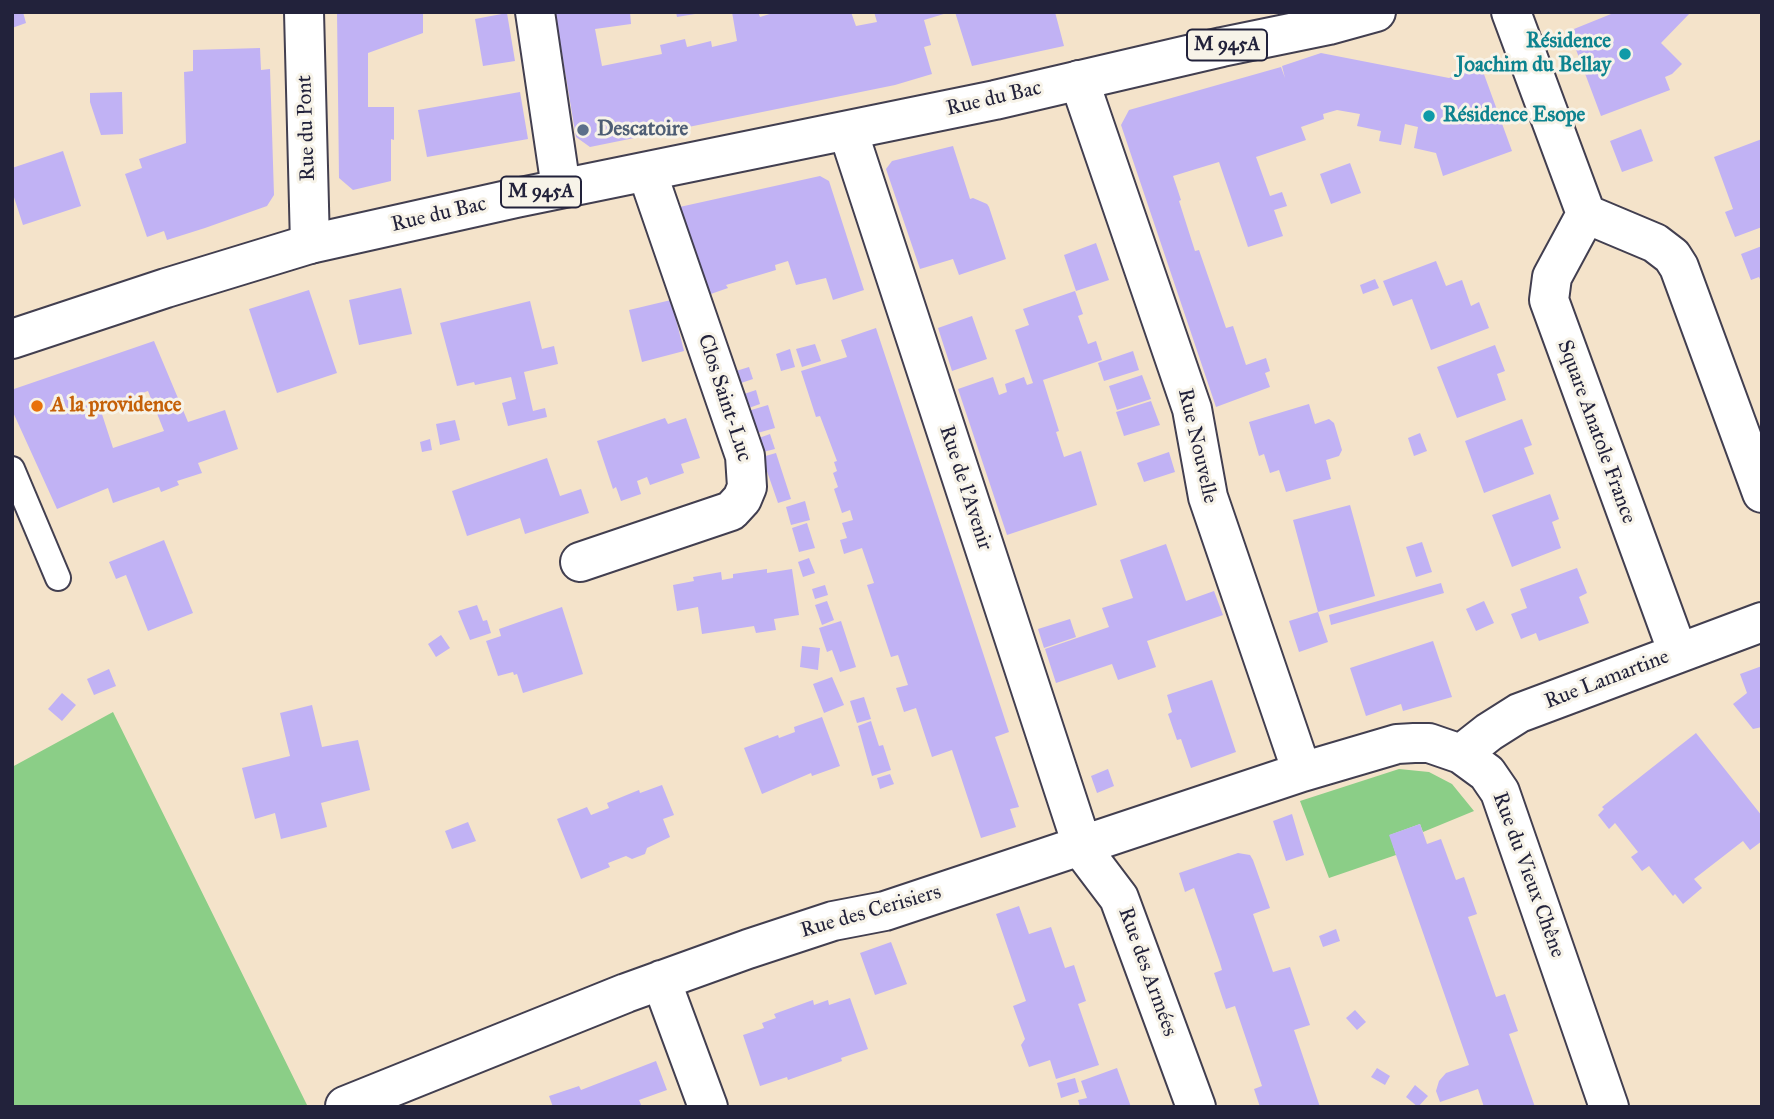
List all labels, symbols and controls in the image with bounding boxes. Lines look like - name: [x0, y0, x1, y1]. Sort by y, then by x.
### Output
- place label: Résidence Joachim du Bellay: [1456, 29, 1611, 79]
- road number: M 945A: [1187, 30, 1267, 60]
- marker: Résidence Joachim du Bellay: [1617, 46, 1633, 62]
- street label: Rue du Pont: [293, 74, 321, 182]
- street label: Rue du Bac: [944, 76, 1044, 122]
- place label: Résidence Esope: [1443, 103, 1585, 129]
- marker: Résidence Esope: [1421, 108, 1437, 124]
- place label: Descatoire: [597, 117, 688, 143]
- marker: Descatoire: [575, 122, 591, 138]
- road number: M 945A: [501, 176, 581, 208]
- street label: Rue du Bac: [389, 192, 489, 238]
- street label: Clos Saint-Luc: [692, 331, 756, 465]
- street label: Square Anatole France: [1551, 337, 1641, 527]
- street label: Rue Nouvelle: [1172, 386, 1222, 506]
- place label: A la providence: [51, 393, 182, 419]
- marker: A la providence: [29, 398, 45, 414]
- street label: Rue de l'Avenir: [933, 422, 997, 554]
- street label: Rue Lamartine: [1541, 645, 1673, 715]
- street label: Rue du Vieux Chêne: [1486, 789, 1570, 961]
- street label: Rue des Cerisiers: [798, 880, 944, 944]
- street label: Rue des Armées: [1112, 904, 1182, 1040]

